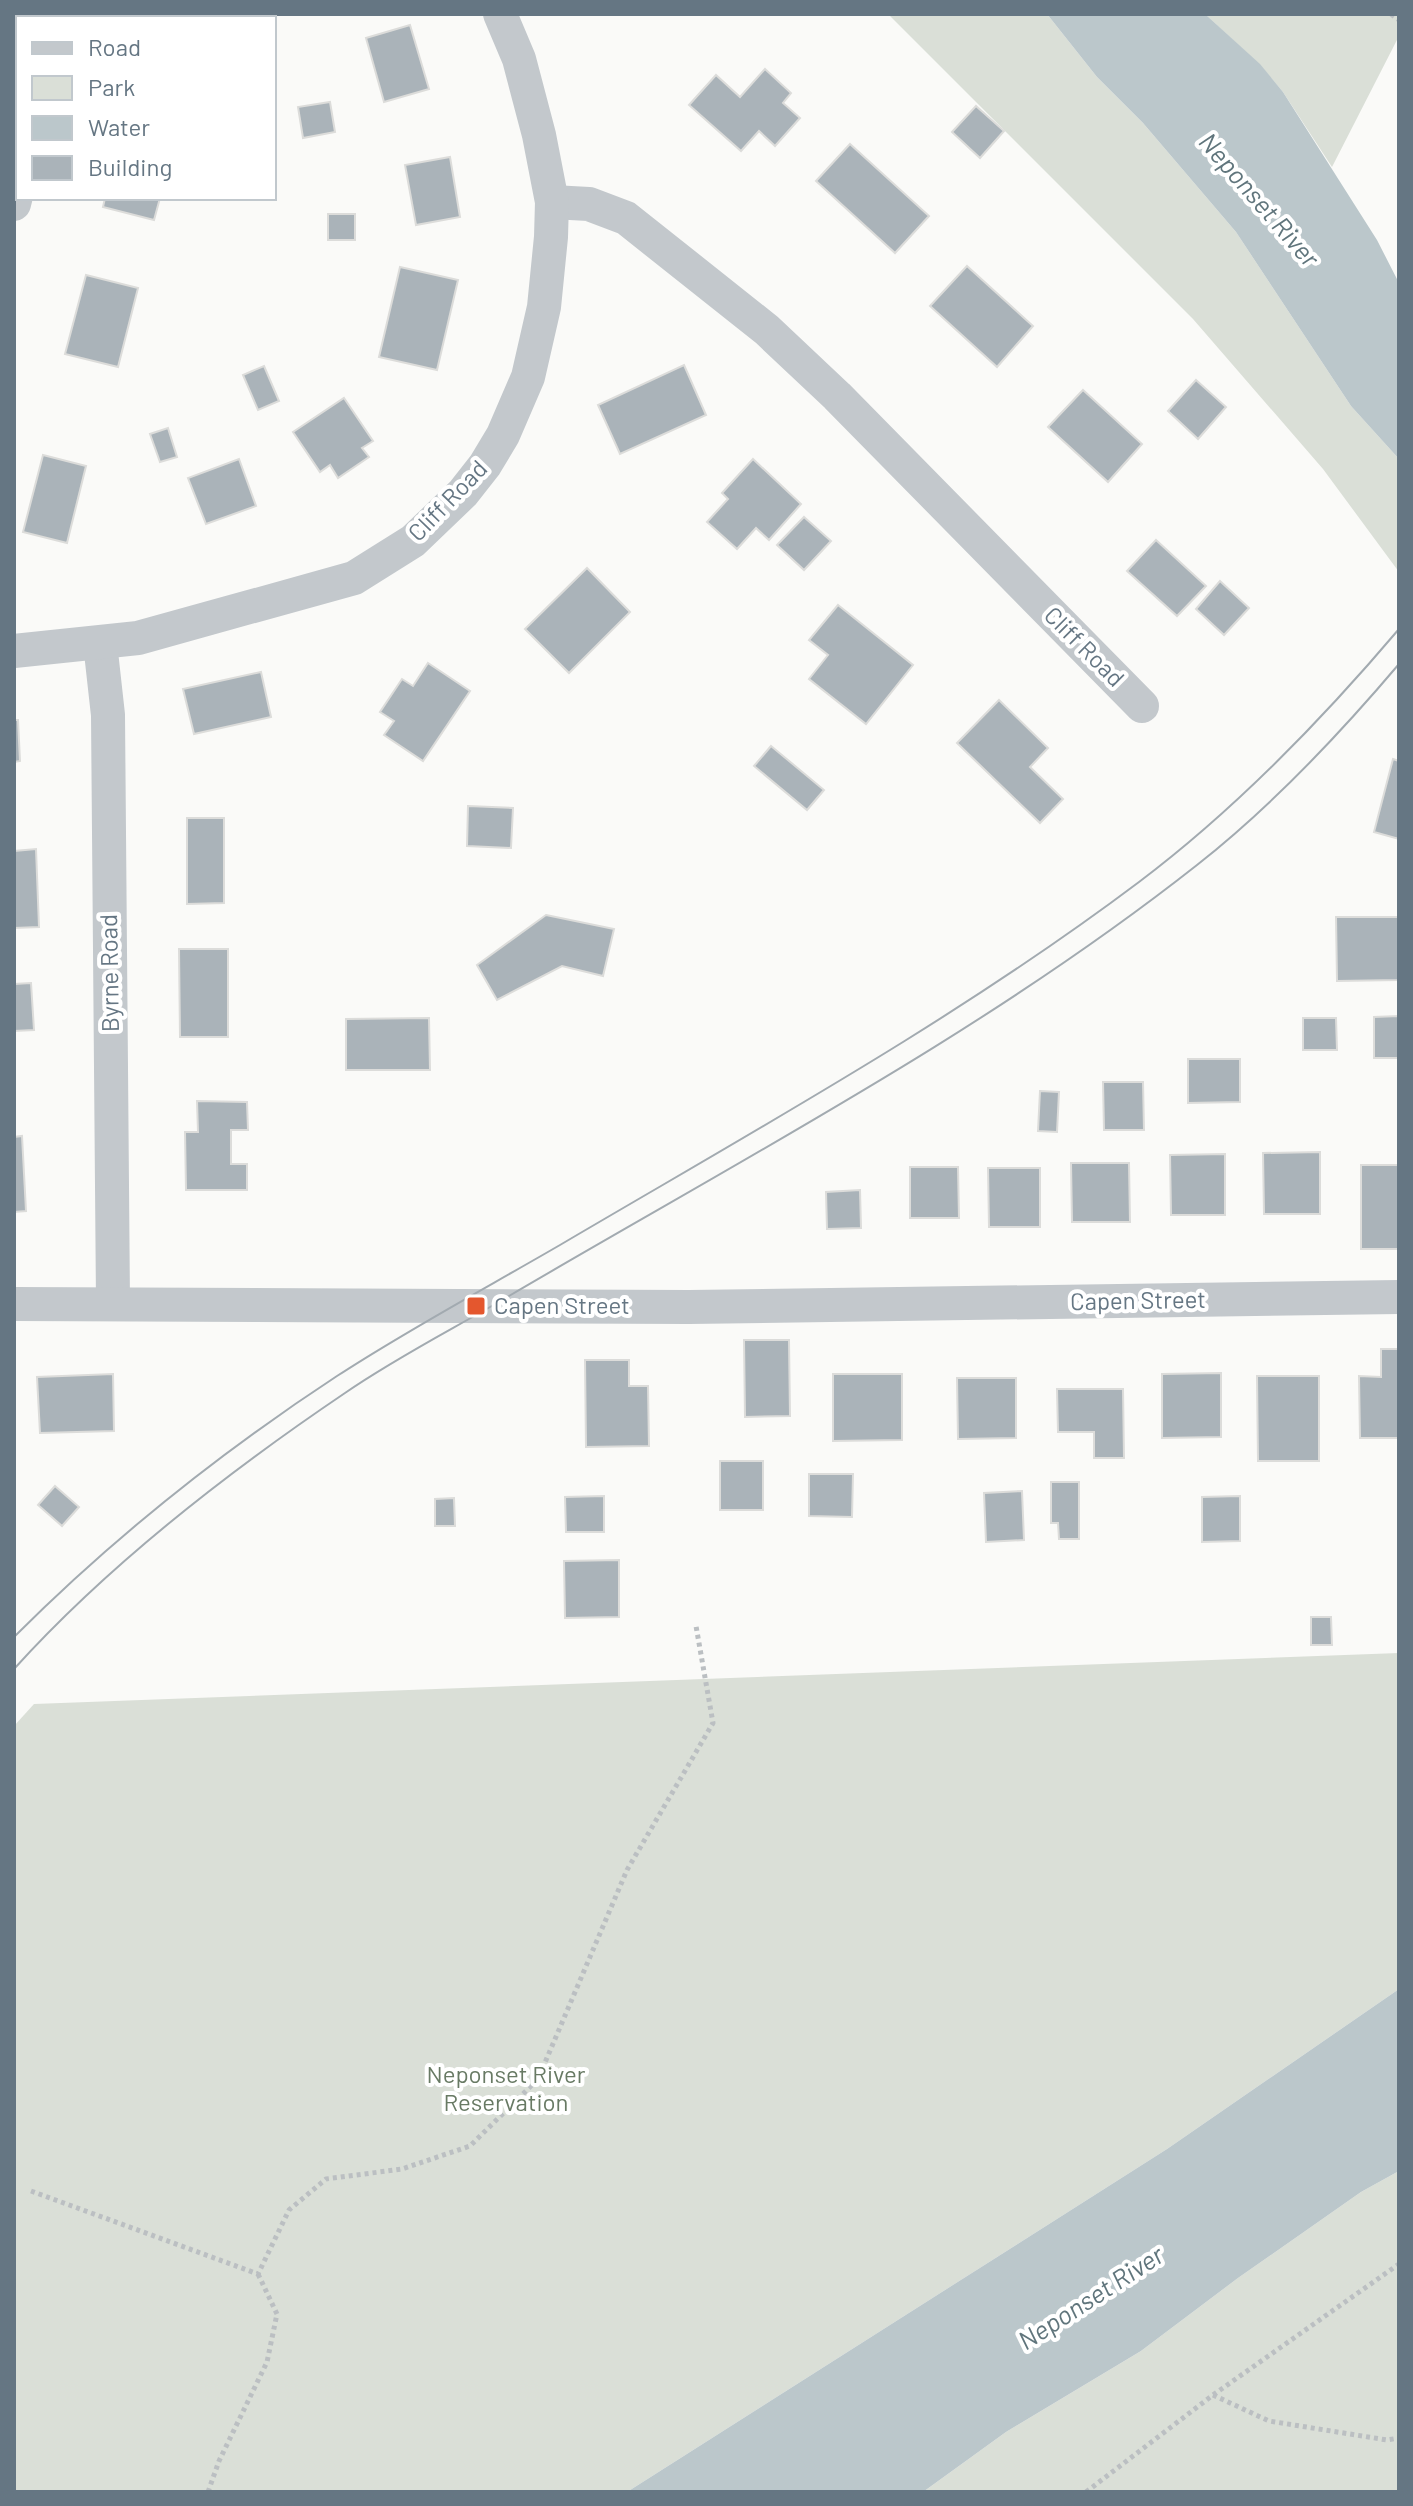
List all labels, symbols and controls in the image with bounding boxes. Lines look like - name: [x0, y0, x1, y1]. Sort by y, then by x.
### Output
- legend: [16, 16, 276, 200]
- text: Road: [88, 32, 141, 61]
- text: Park: [88, 72, 135, 101]
- text: Water: [88, 112, 150, 141]
- water label: Neponset River: [1194, 126, 1327, 273]
- text: Building: [88, 152, 172, 181]
- street label: Cliff Road: [401, 453, 492, 546]
- street label: Cliff Road: [1039, 600, 1131, 692]
- street label: Byrne Road: [93, 914, 124, 1032]
- street label: Capen Street: [1070, 1284, 1206, 1315]
- place label: Capen Street: [494, 1290, 630, 1319]
- marker: Capen Street: [465, 1295, 487, 1317]
- park label: Neponset River Reservation: [426, 2059, 586, 2116]
- water label: Neponset River: [1012, 2238, 1169, 2355]

